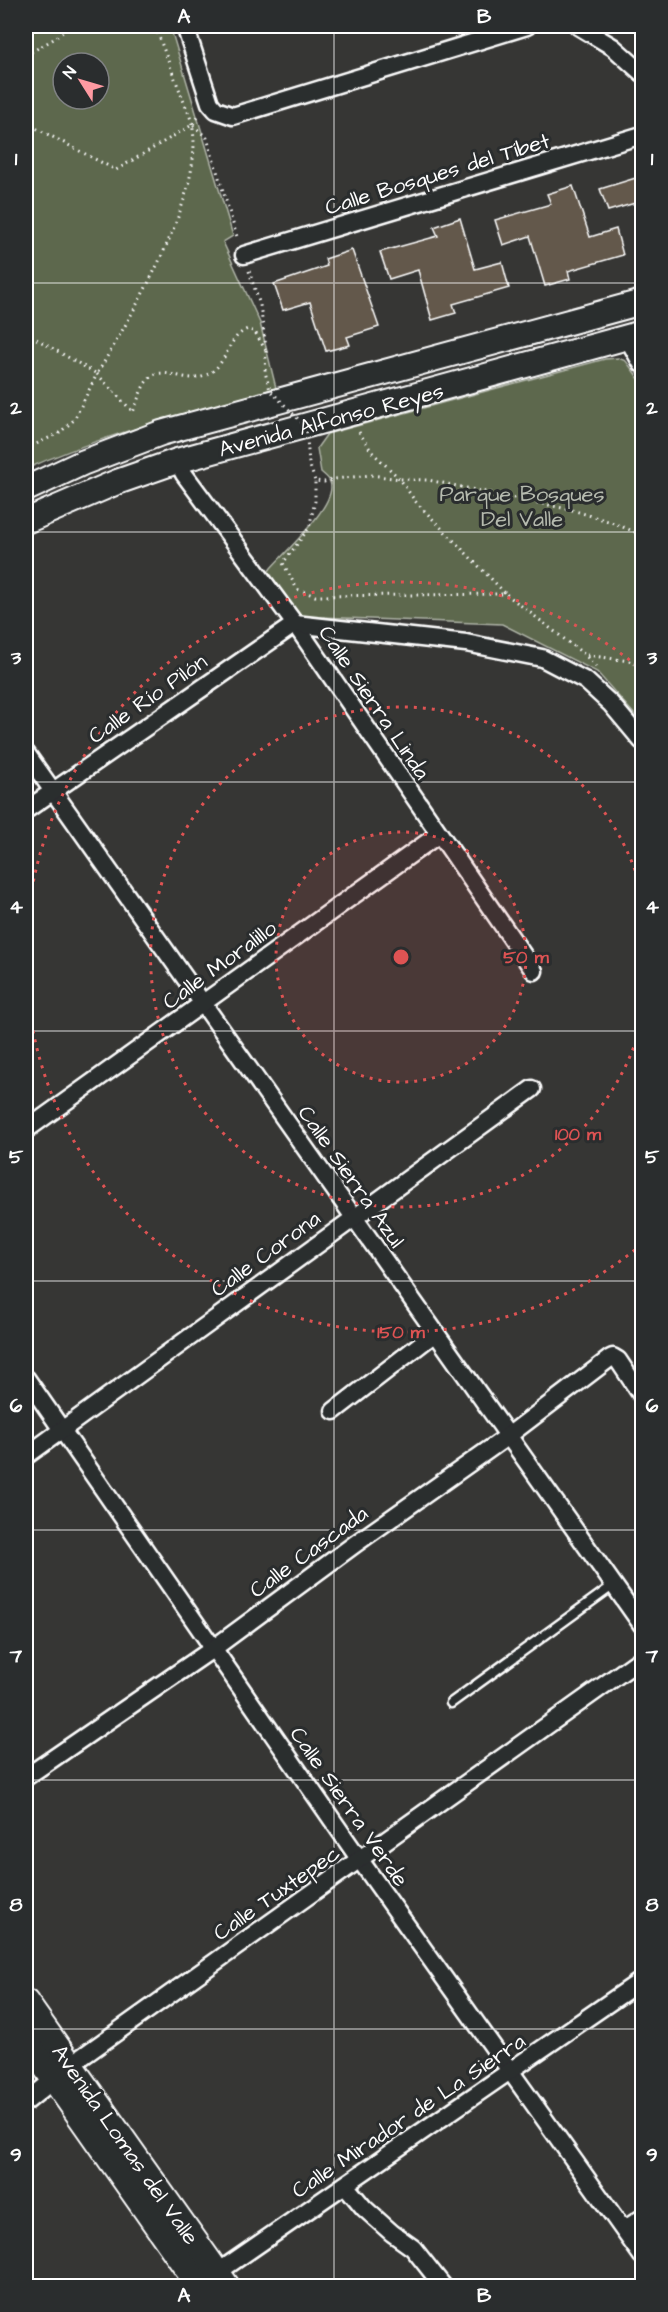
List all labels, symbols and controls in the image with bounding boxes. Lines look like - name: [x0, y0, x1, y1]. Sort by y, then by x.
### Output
- text: A: [178, 3, 191, 31]
- text: B: [477, 3, 492, 31]
- north arrow: [51, 51, 111, 111]
- text: N: [58, 62, 82, 83]
- street label: Calle Bosques del Tíbet: [321, 125, 554, 223]
- text: 1: [15, 145, 18, 173]
- text: 1: [651, 145, 654, 173]
- street label: Avenida Alfonso Reyes: [215, 375, 448, 466]
- text: 2: [9, 394, 22, 422]
- text: 2: [645, 394, 658, 422]
- park label: Parque Bosques Del Valle: [439, 479, 605, 535]
- street label: Calle Sierra Linda: [311, 620, 437, 786]
- text: 3: [10, 644, 22, 672]
- text: 3: [646, 644, 658, 672]
- street label: Calle Río Pilón: [82, 647, 214, 752]
- text: 4: [9, 893, 23, 921]
- text: 4: [645, 893, 659, 921]
- street label: Calle Moralillo: [156, 913, 284, 1017]
- text: 50 m: [503, 945, 550, 970]
- centre of rings: [391, 947, 411, 967]
- street label: Calle Sierra Azul: [290, 1099, 412, 1254]
- text: 100 m: [555, 1122, 602, 1147]
- text: 5: [9, 1143, 24, 1171]
- text: 5: [645, 1143, 660, 1171]
- street label: Calle Corona: [205, 1204, 327, 1305]
- text: 150 m: [377, 1320, 426, 1345]
- text: 6: [10, 1392, 23, 1420]
- text: 6: [646, 1392, 659, 1420]
- street label: Calle Cascada: [243, 1499, 375, 1606]
- text: 7: [9, 1642, 23, 1670]
- text: 7: [645, 1642, 659, 1670]
- street label: Calle Sierra Verde: [282, 1721, 416, 1893]
- street label: Calle Tuxtepec: [207, 1838, 347, 1949]
- text: 8: [10, 1891, 23, 1919]
- text: 8: [646, 1891, 659, 1919]
- street label: Calle Mirador de La Sierra: [286, 2026, 532, 2206]
- street label: Avenida Lomas del Valle: [44, 2038, 206, 2251]
- text: 9: [10, 2141, 22, 2169]
- text: 9: [646, 2141, 658, 2169]
- text: A: [178, 2282, 191, 2310]
- text: B: [477, 2282, 492, 2310]

